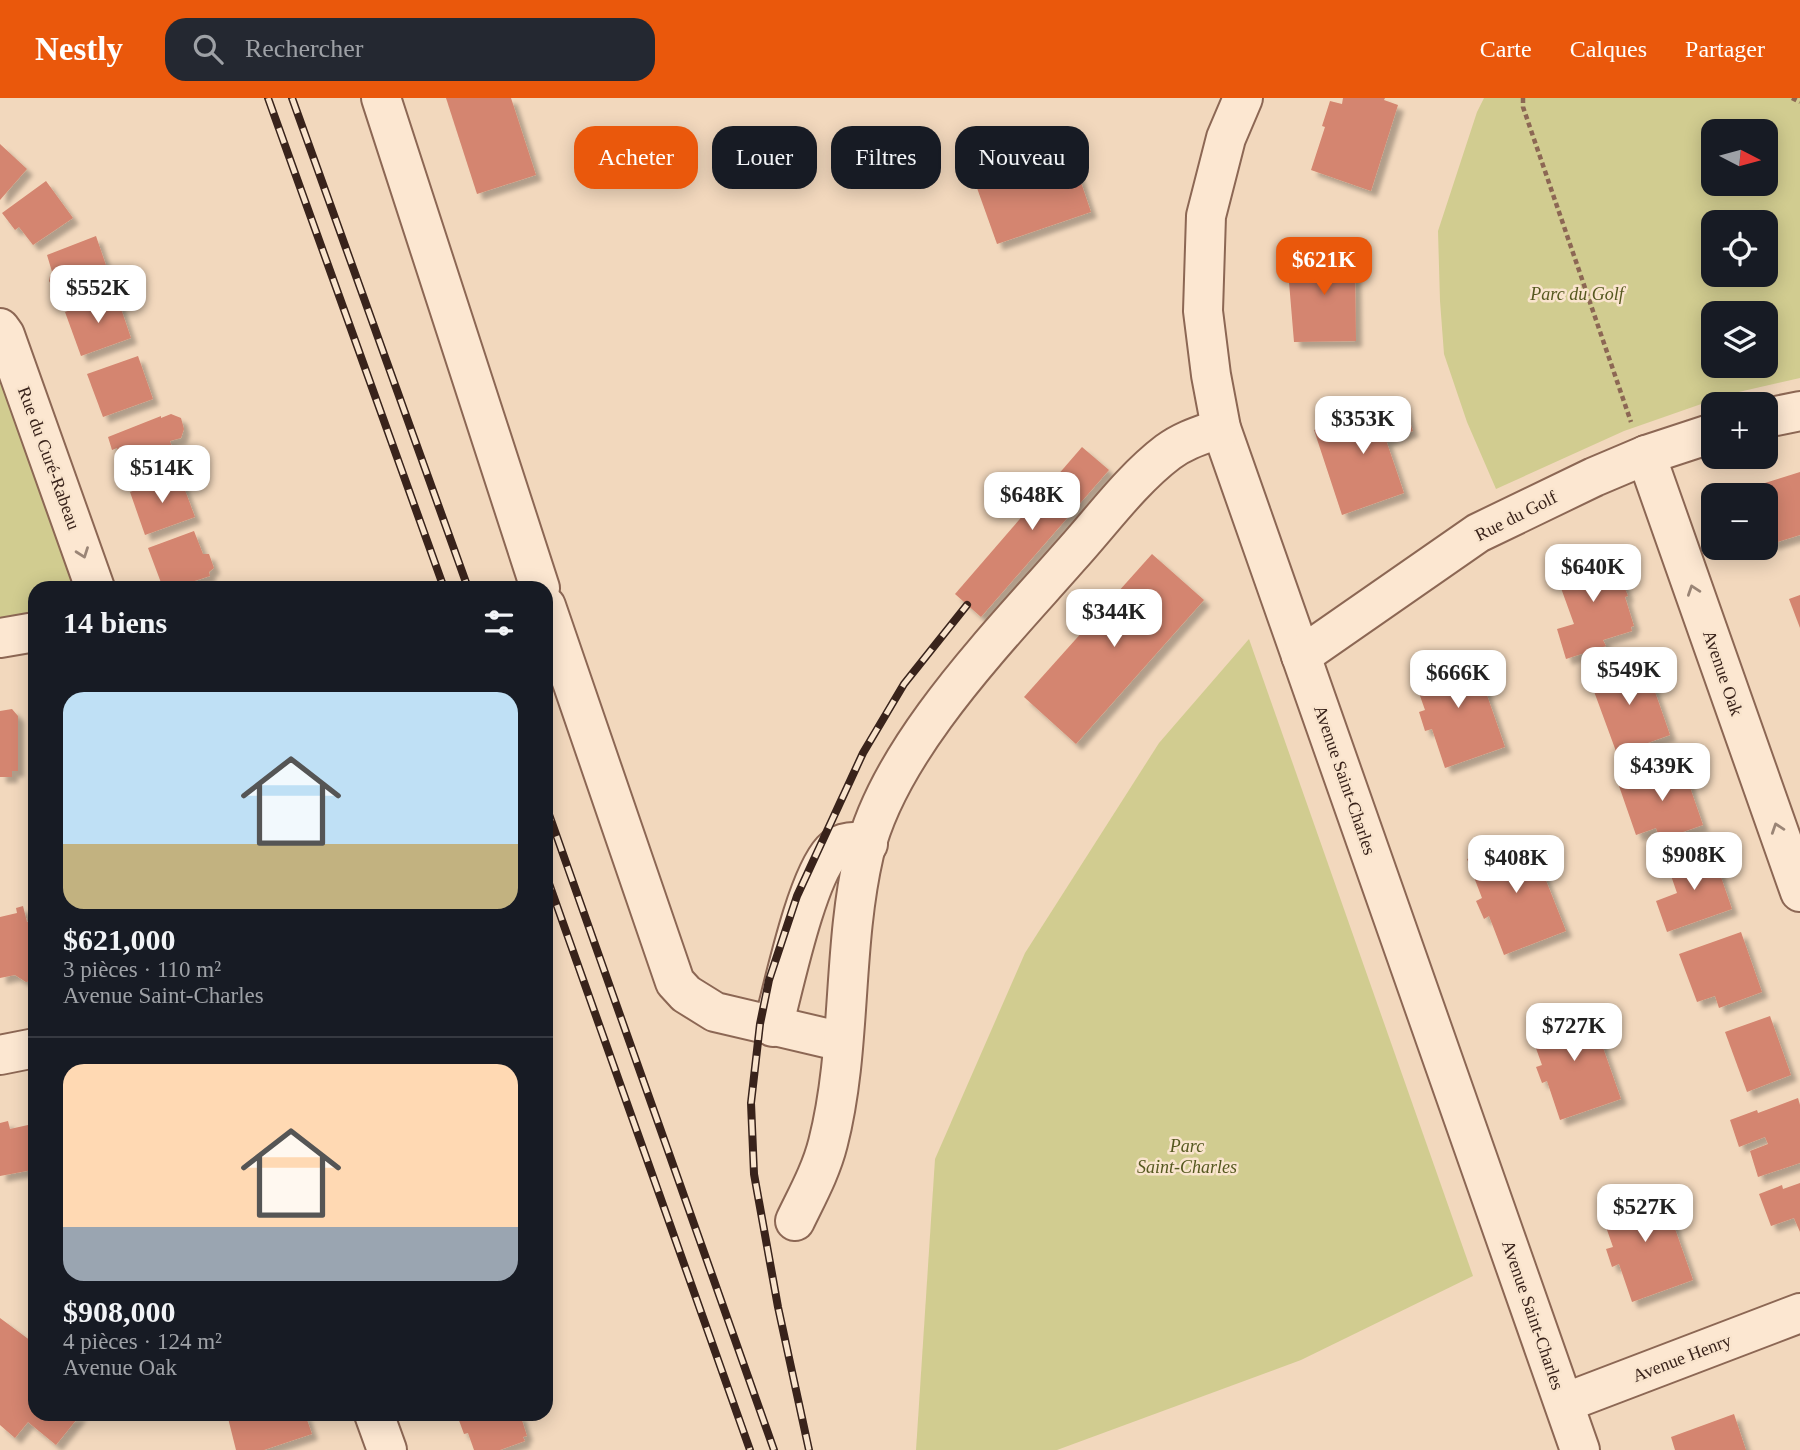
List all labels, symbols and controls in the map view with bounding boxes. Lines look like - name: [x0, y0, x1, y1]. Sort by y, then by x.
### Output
- search box: [165, 18, 655, 81]
- icon: search: [189, 30, 227, 68]
- text: Nestly: [35, 31, 123, 67]
- text: Rechercher: [245, 34, 363, 63]
- text: Carte: [1480, 36, 1532, 62]
- text: Calques: [1570, 36, 1647, 62]
- text: Partager: [1685, 36, 1765, 62]
- north arrow: [1701, 119, 1778, 196]
- map controls: [1701, 119, 1778, 560]
- chip: Acheter: [574, 126, 698, 189]
- chip: Louer: [712, 126, 817, 189]
- chip: Filtres: [831, 126, 941, 189]
- chip: Nouveau: [955, 126, 1089, 189]
- button: locate: [1701, 210, 1778, 287]
- pin: $621K: [1275, 238, 1373, 297]
- text: $621K: [1292, 247, 1356, 272]
- pin: $552K: [49, 266, 147, 325]
- text: $552K: [66, 275, 130, 300]
- park label: Parc du Golf: [1529, 284, 1627, 304]
- button: layers: [1701, 301, 1778, 378]
- street label: Rue du Curé-Rabeau: [14, 384, 84, 532]
- button: +: [1701, 392, 1778, 469]
- pin: $353K: [1314, 396, 1412, 456]
- text: $353K: [1331, 406, 1395, 431]
- pin: $514K: [113, 446, 211, 505]
- text: $514K: [130, 455, 194, 480]
- pin: $648K: [983, 472, 1081, 532]
- text: $648K: [1000, 482, 1064, 507]
- button: −: [1701, 483, 1778, 560]
- street label: Rue du Golf: [1472, 487, 1560, 545]
- pin: $640K: [1544, 545, 1642, 604]
- one-way arrow: [75, 546, 89, 558]
- text: $640K: [1561, 554, 1625, 579]
- one-way arrow: [1688, 585, 1702, 597]
- pin: $344K: [1065, 589, 1163, 649]
- text: $344K: [1082, 599, 1146, 624]
- icon: filters: [480, 604, 518, 642]
- text: 14 biens: [63, 606, 167, 639]
- street label: Avenue Oak: [1699, 628, 1747, 718]
- pin: $549K: [1580, 648, 1678, 707]
- pin: $666K: [1409, 650, 1507, 710]
- text: $549K: [1597, 657, 1661, 682]
- text: $666K: [1426, 660, 1490, 685]
- street label: Avenue Saint-Charles: [1310, 702, 1380, 858]
- icon: home: [228, 738, 354, 864]
- pin: $439K: [1613, 744, 1711, 803]
- text: $439K: [1630, 753, 1694, 778]
- one-way arrow: [1771, 822, 1785, 835]
- pin: $908K: [1645, 832, 1743, 892]
- pin: $408K: [1467, 836, 1565, 895]
- text: $908K: [1662, 842, 1726, 867]
- text: $408K: [1484, 845, 1548, 870]
- text: $621,000: [63, 923, 176, 956]
- text: 3 pièces · 110 m²: [63, 957, 221, 982]
- text: Avenue Saint-Charles: [63, 983, 264, 1008]
- pin: $727K: [1525, 1004, 1623, 1063]
- text: $727K: [1542, 1013, 1606, 1038]
- icon: home: [228, 1110, 354, 1236]
- park label: Parc Saint-Charles: [1137, 1136, 1237, 1177]
- pin: $527K: [1596, 1184, 1694, 1244]
- text: $527K: [1613, 1194, 1677, 1219]
- street label: Avenue Saint-Charles: [1498, 1237, 1568, 1393]
- text: $908,000: [63, 1295, 176, 1328]
- text: 4 pièces · 124 m²: [63, 1329, 222, 1354]
- street label: Avenue Henry: [1630, 1330, 1734, 1386]
- text: Avenue Oak: [63, 1355, 177, 1380]

